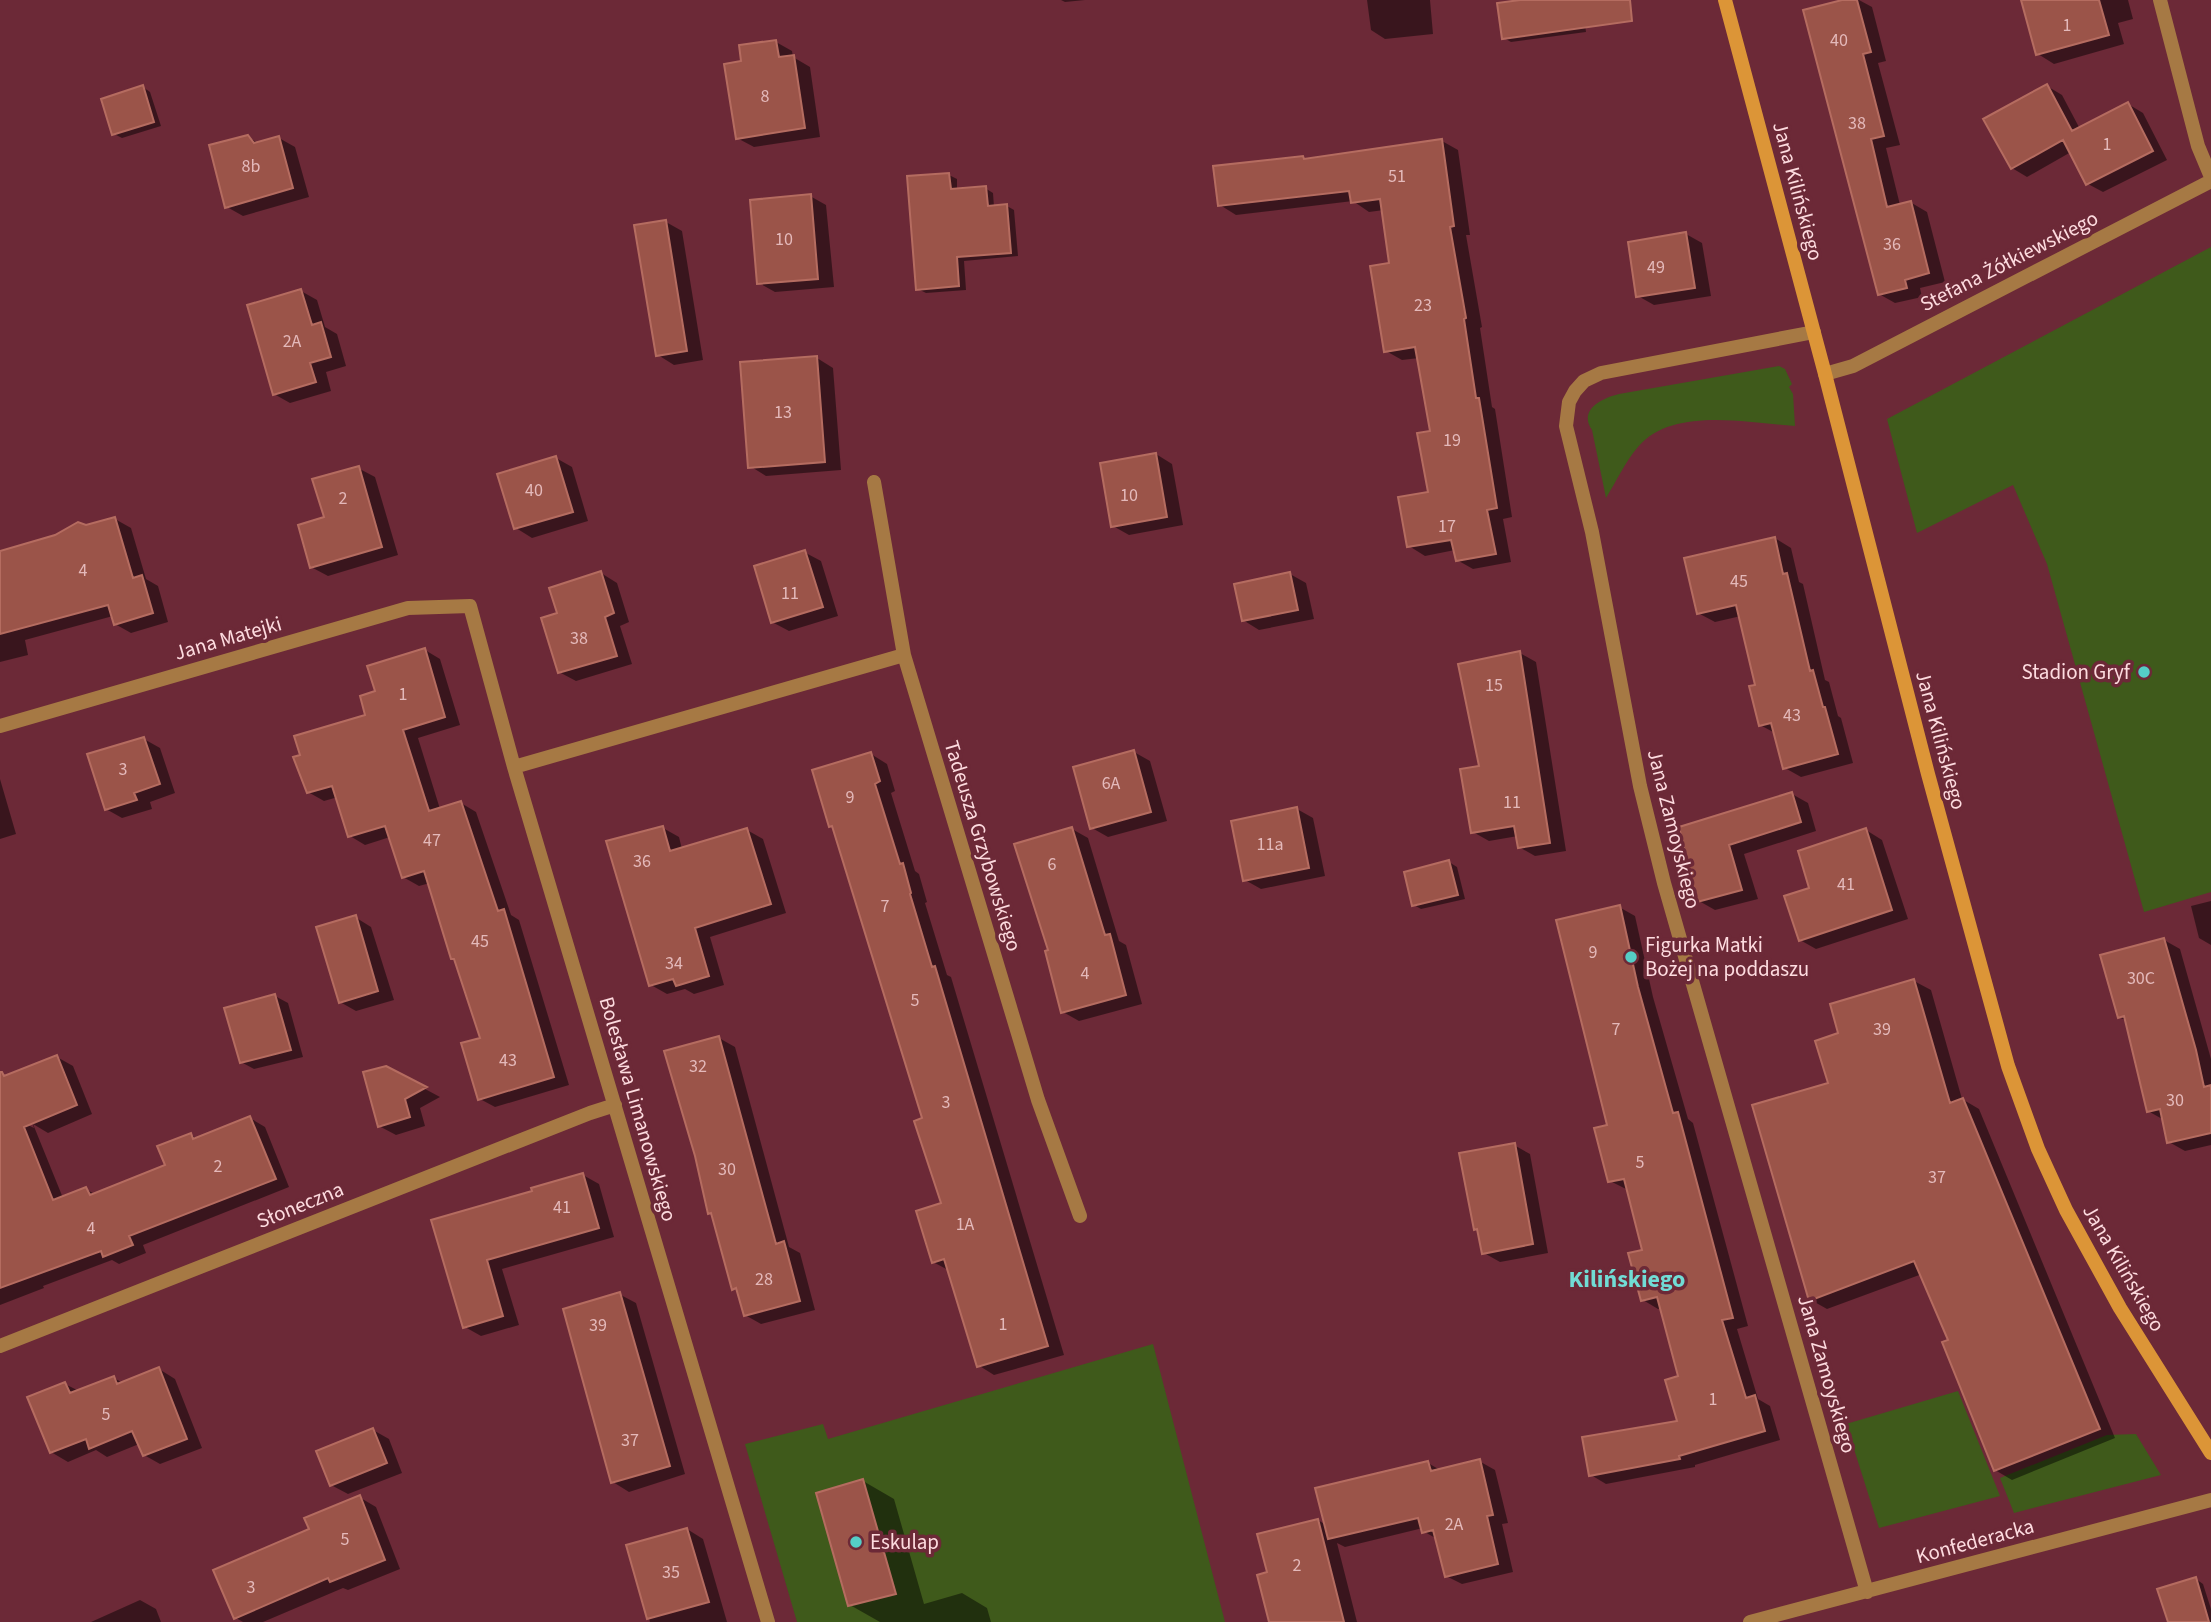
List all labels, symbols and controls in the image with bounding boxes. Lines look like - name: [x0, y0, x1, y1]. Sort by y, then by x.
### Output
- house number: 1: [2063, 13, 2071, 38]
- house number: 40: [1830, 28, 1848, 53]
- house number: 8: [761, 84, 770, 109]
- house number: 38: [1848, 111, 1866, 136]
- street label: Jana Kilińskiego: [1765, 118, 1831, 264]
- house number: 1: [2103, 132, 2111, 157]
- house number: 8b: [242, 154, 260, 179]
- house number: 51: [1388, 164, 1406, 189]
- street label: Stefana Żółkiewskiego: [1915, 203, 2103, 319]
- house number: 10: [775, 227, 793, 252]
- house number: 36: [1883, 232, 1901, 257]
- house number: 49: [1647, 255, 1665, 280]
- house number: 23: [1414, 293, 1432, 318]
- house number: 2A: [283, 329, 302, 354]
- house number: 13: [774, 400, 792, 425]
- house number: 19: [1443, 428, 1461, 453]
- house number: 40: [525, 478, 543, 503]
- house number: 10: [1120, 483, 1138, 508]
- house number: 2: [339, 486, 348, 511]
- house number: 17: [1438, 514, 1456, 539]
- house number: 4: [79, 558, 88, 583]
- house number: 45: [1730, 569, 1748, 594]
- house number: 11: [781, 581, 799, 606]
- street label: Jana Matejki: [171, 608, 285, 668]
- house number: 38: [570, 626, 588, 651]
- place label: Stadion Gryf: [2021, 657, 2131, 687]
- marker: Stadion Gryf: [2136, 664, 2152, 680]
- street label: Jana Kilińskiego: [1908, 667, 1974, 813]
- house number: 15: [1485, 673, 1503, 698]
- house number: 1: [399, 682, 407, 707]
- house number: 43: [1783, 703, 1801, 728]
- street label: Tadeusza Grzybowskiego: [937, 737, 1029, 955]
- street label: Jana Zamoyskiego: [1640, 746, 1708, 912]
- house number: 3: [119, 757, 128, 782]
- house number: 6A: [1102, 771, 1121, 796]
- house number: 9: [846, 785, 855, 810]
- house number: 11: [1503, 790, 1521, 815]
- house number: 47: [423, 828, 441, 853]
- house number: 11a: [1257, 832, 1283, 857]
- house number: 36: [633, 849, 651, 874]
- house number: 6: [1048, 852, 1057, 877]
- house number: 41: [1837, 872, 1855, 897]
- house number: 7: [881, 894, 890, 919]
- house number: 45: [471, 929, 489, 954]
- place label: Figurka Matki Bożej na poddaszu: [1645, 930, 1809, 984]
- house number: 9: [1589, 940, 1598, 965]
- marker: Figurka Matki Bożej na poddaszu: [1623, 949, 1639, 965]
- house number: 34: [665, 951, 683, 976]
- house number: 4: [1081, 961, 1090, 986]
- house number: 30C: [2127, 966, 2155, 991]
- house number: 5: [911, 988, 920, 1013]
- street label: Bolesława Limanowskiego: [592, 993, 684, 1225]
- house number: 7: [1612, 1017, 1621, 1042]
- house number: 39: [1873, 1017, 1891, 1042]
- house number: 43: [499, 1048, 517, 1073]
- house number: 32: [689, 1054, 707, 1079]
- house number: 30: [2166, 1088, 2184, 1113]
- house number: 3: [942, 1090, 951, 1115]
- house number: 5: [1636, 1150, 1645, 1175]
- house number: 2: [214, 1154, 223, 1179]
- house number: 30: [718, 1157, 736, 1182]
- house number: 37: [1928, 1165, 1946, 1190]
- street label: Słoneczna: [252, 1174, 348, 1236]
- house number: 41: [553, 1195, 571, 1220]
- street label: Jana Kilińskiego: [2075, 1199, 2173, 1337]
- house number: 1A: [956, 1212, 975, 1237]
- house number: 4: [87, 1216, 96, 1241]
- district label: Kilińskiego: [1569, 1262, 1685, 1297]
- house number: 28: [755, 1267, 773, 1292]
- street label: Jana Zamoyskiego: [1790, 1291, 1864, 1457]
- house number: 1: [999, 1312, 1007, 1337]
- house number: 39: [589, 1313, 607, 1338]
- house number: 1: [1709, 1387, 1717, 1412]
- house number: 5: [102, 1402, 111, 1427]
- house number: 37: [621, 1428, 639, 1453]
- street label: Konfederacka: [1913, 1511, 2037, 1571]
- house number: 2A: [1445, 1512, 1464, 1537]
- house number: 5: [341, 1527, 350, 1552]
- place label: Eskulap: [870, 1527, 939, 1557]
- marker: Eskulap: [848, 1534, 864, 1550]
- house number: 2: [1293, 1553, 1302, 1578]
- house number: 35: [662, 1560, 680, 1585]
- house number: 3: [247, 1575, 256, 1600]

